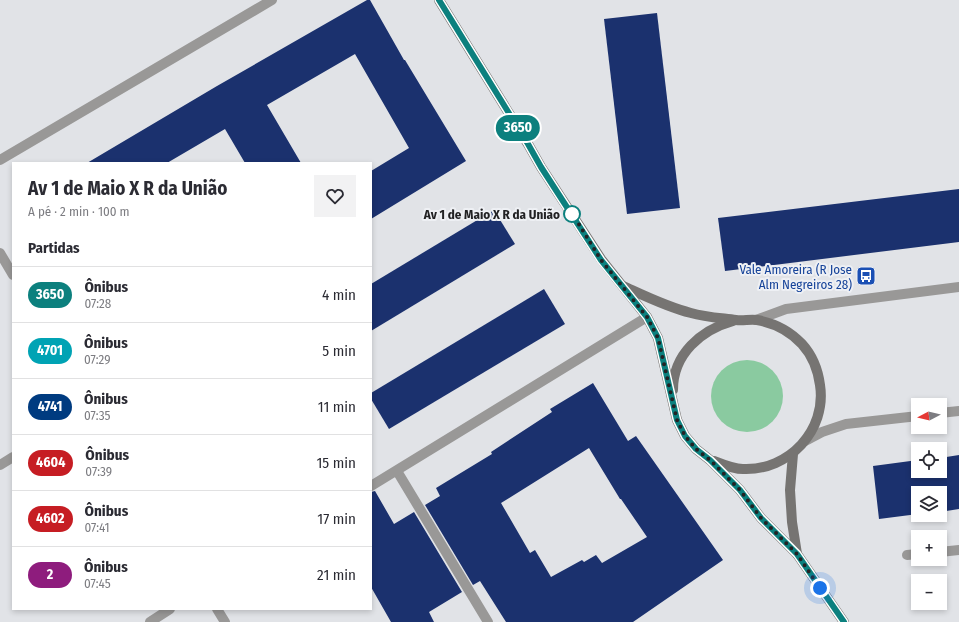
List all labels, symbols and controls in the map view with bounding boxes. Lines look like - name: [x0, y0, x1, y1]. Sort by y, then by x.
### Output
- line badge: 3650: [490, 115, 546, 141]
- text: 3650: [504, 119, 532, 136]
- button: heart: [314, 175, 356, 217]
- text: Av 1 de Maio X R da União: [28, 177, 227, 200]
- text: A pé · 2 min · 100 m: [28, 204, 130, 219]
- marker: Av 1 de Maio X R da União: [563, 205, 581, 223]
- place label: Av 1 de Maio X R da União: [423, 207, 560, 222]
- text: Partidas: [28, 239, 80, 257]
- place label: Vale Amoreira (R Jose Alm Negreiros 28): [739, 262, 852, 292]
- bus stop icon: Vale Amoreira (R Jose Alm Negreiros 28): [855, 265, 877, 287]
- text: Ônibus: [84, 278, 128, 296]
- text: 3650: [36, 286, 64, 303]
- text: 4 min: [322, 286, 356, 304]
- text: 07:28: [84, 296, 111, 311]
- text: Ônibus: [84, 334, 128, 352]
- text: 4701: [37, 342, 63, 359]
- text: 5 min: [322, 342, 356, 360]
- text: 07:29: [84, 352, 111, 367]
- text: Ônibus: [84, 390, 128, 408]
- text: 4741: [38, 398, 62, 415]
- text: 11 min: [318, 398, 356, 416]
- north arrow: [911, 398, 947, 434]
- map controls: [911, 398, 947, 610]
- text: 07:35: [84, 408, 111, 423]
- button: locate: [911, 442, 947, 478]
- text: Ônibus: [85, 446, 129, 464]
- text: 4604: [36, 454, 65, 471]
- text: 15 min: [317, 454, 356, 472]
- text: 07:39: [85, 464, 112, 479]
- button: layers: [911, 486, 947, 522]
- text: Ônibus: [85, 502, 128, 520]
- text: 4602: [36, 510, 65, 527]
- text: 17 min: [317, 510, 356, 528]
- text: 07:41: [85, 520, 110, 535]
- button: +: [911, 530, 947, 566]
- text: Ônibus: [84, 558, 128, 576]
- text: 2: [47, 566, 53, 583]
- text: 21 min: [317, 566, 356, 584]
- button: −: [911, 574, 947, 610]
- text: 07:45: [84, 576, 111, 591]
- your location: [810, 578, 830, 598]

